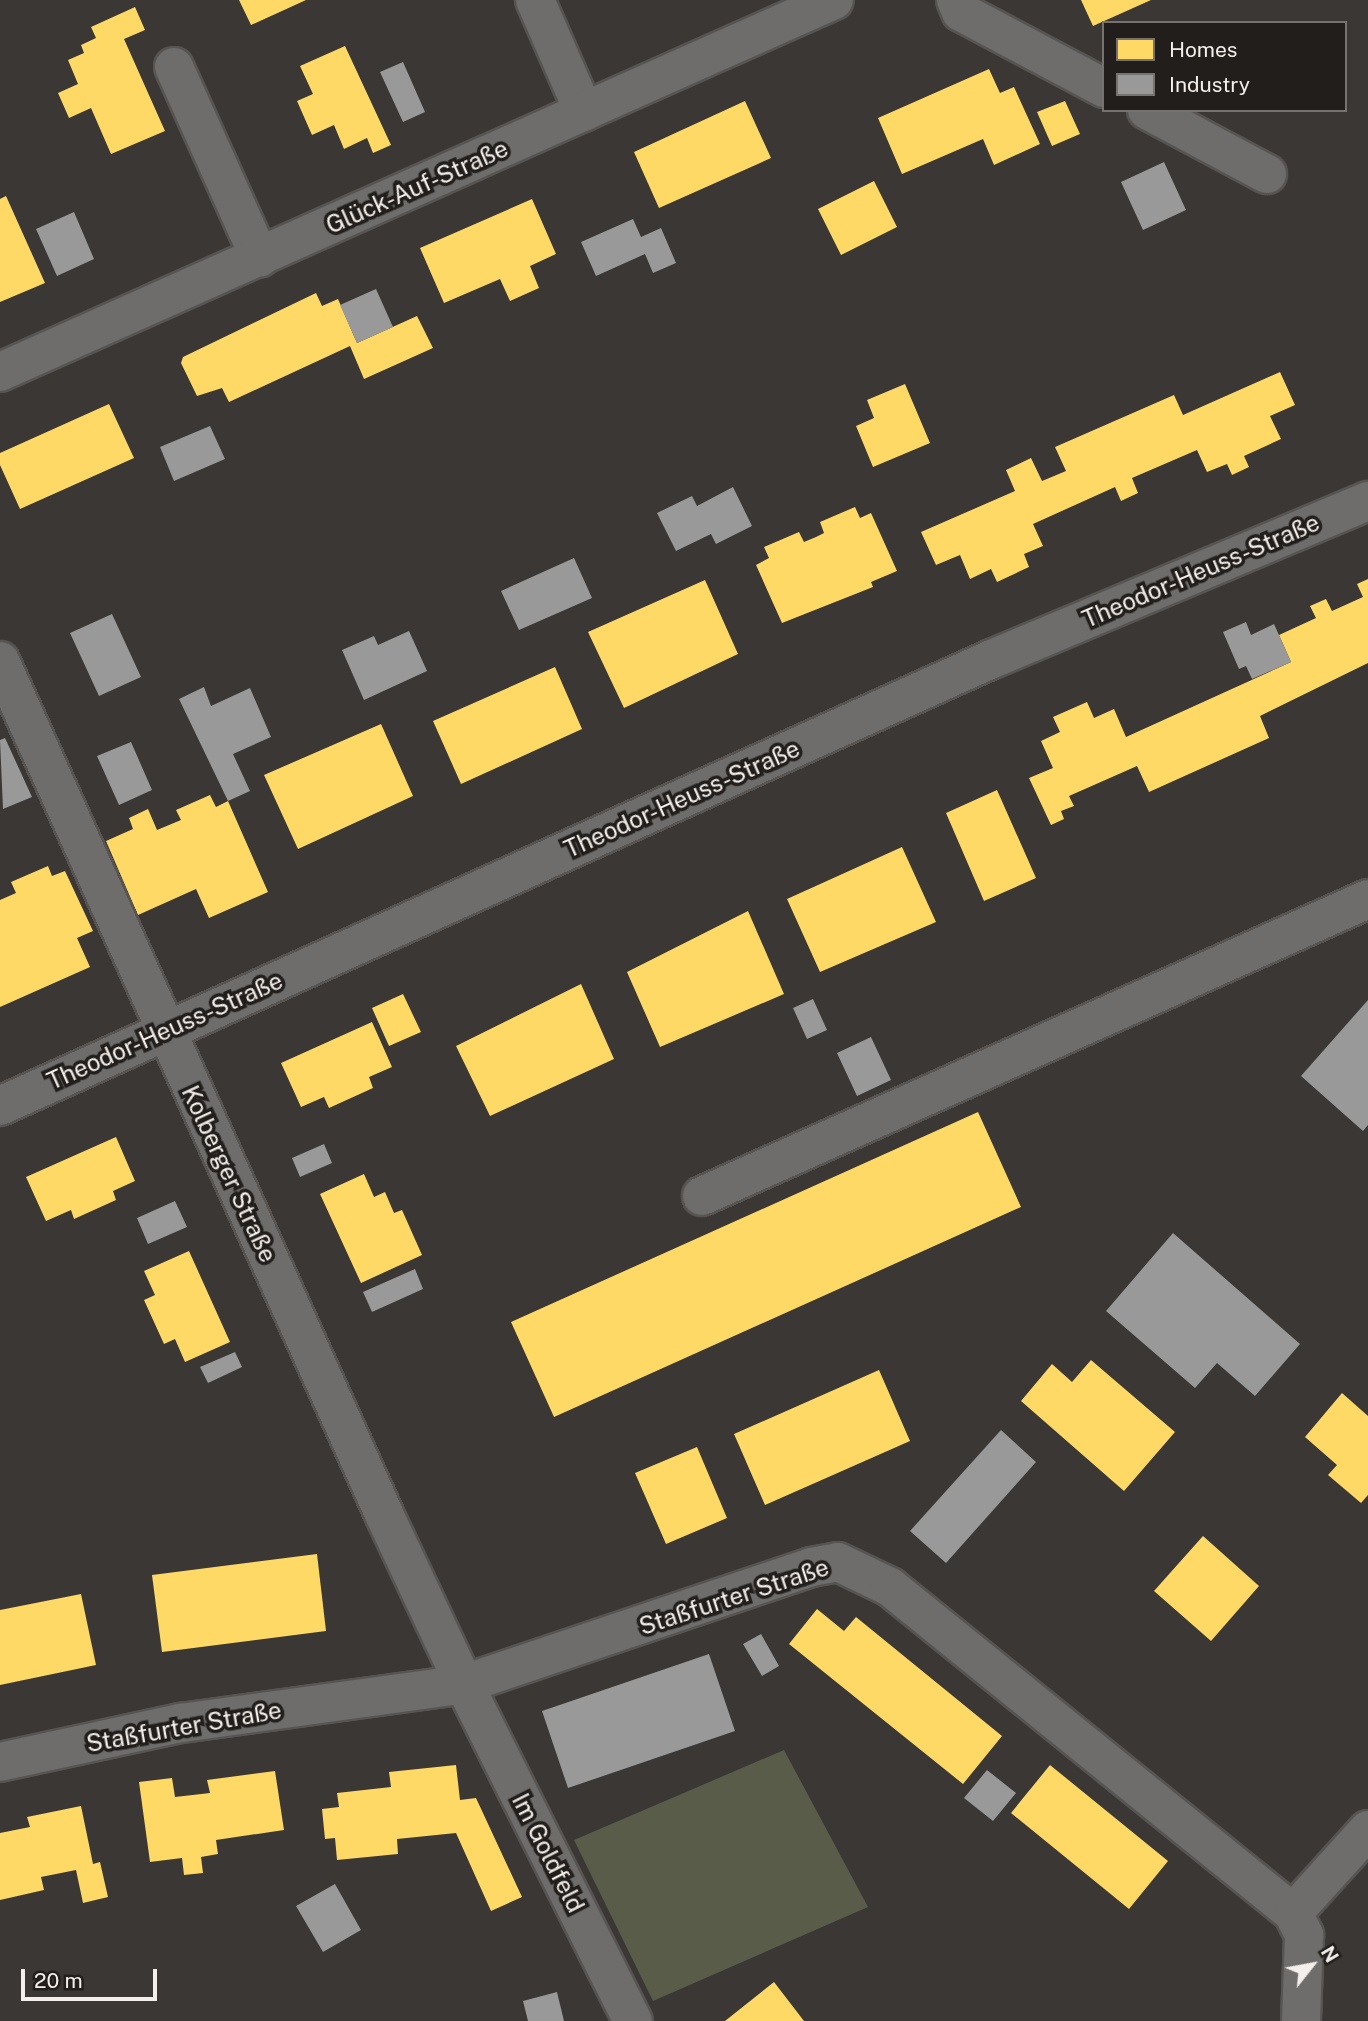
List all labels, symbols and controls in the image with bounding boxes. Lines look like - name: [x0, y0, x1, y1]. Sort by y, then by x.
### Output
- legend: [1102, 21, 1347, 112]
- text: Homes: [1169, 37, 1237, 62]
- text: Industry: [1169, 72, 1250, 97]
- street label: Glück-Auf-Straße: [322, 134, 512, 240]
- street label: Theodor-Heuss-Straße: [1078, 508, 1324, 634]
- street label: Theodor-Heuss-Straße: [560, 734, 804, 864]
- street label: Theodor-Heuss-Straße: [43, 966, 287, 1096]
- street label: Kolberger Straße: [175, 1081, 283, 1267]
- street label: Staßfurter Straße: [636, 1553, 832, 1641]
- street label: Staßfurter Straße: [84, 1696, 284, 1758]
- street label: Im Goldfeld: [506, 1789, 590, 1917]
- north arrow: [1277, 1930, 1347, 2000]
- text: N: [1317, 1942, 1343, 1966]
- scale bar: [24, 1954, 161, 1998]
- text: 20 m: [34, 1968, 83, 1993]

